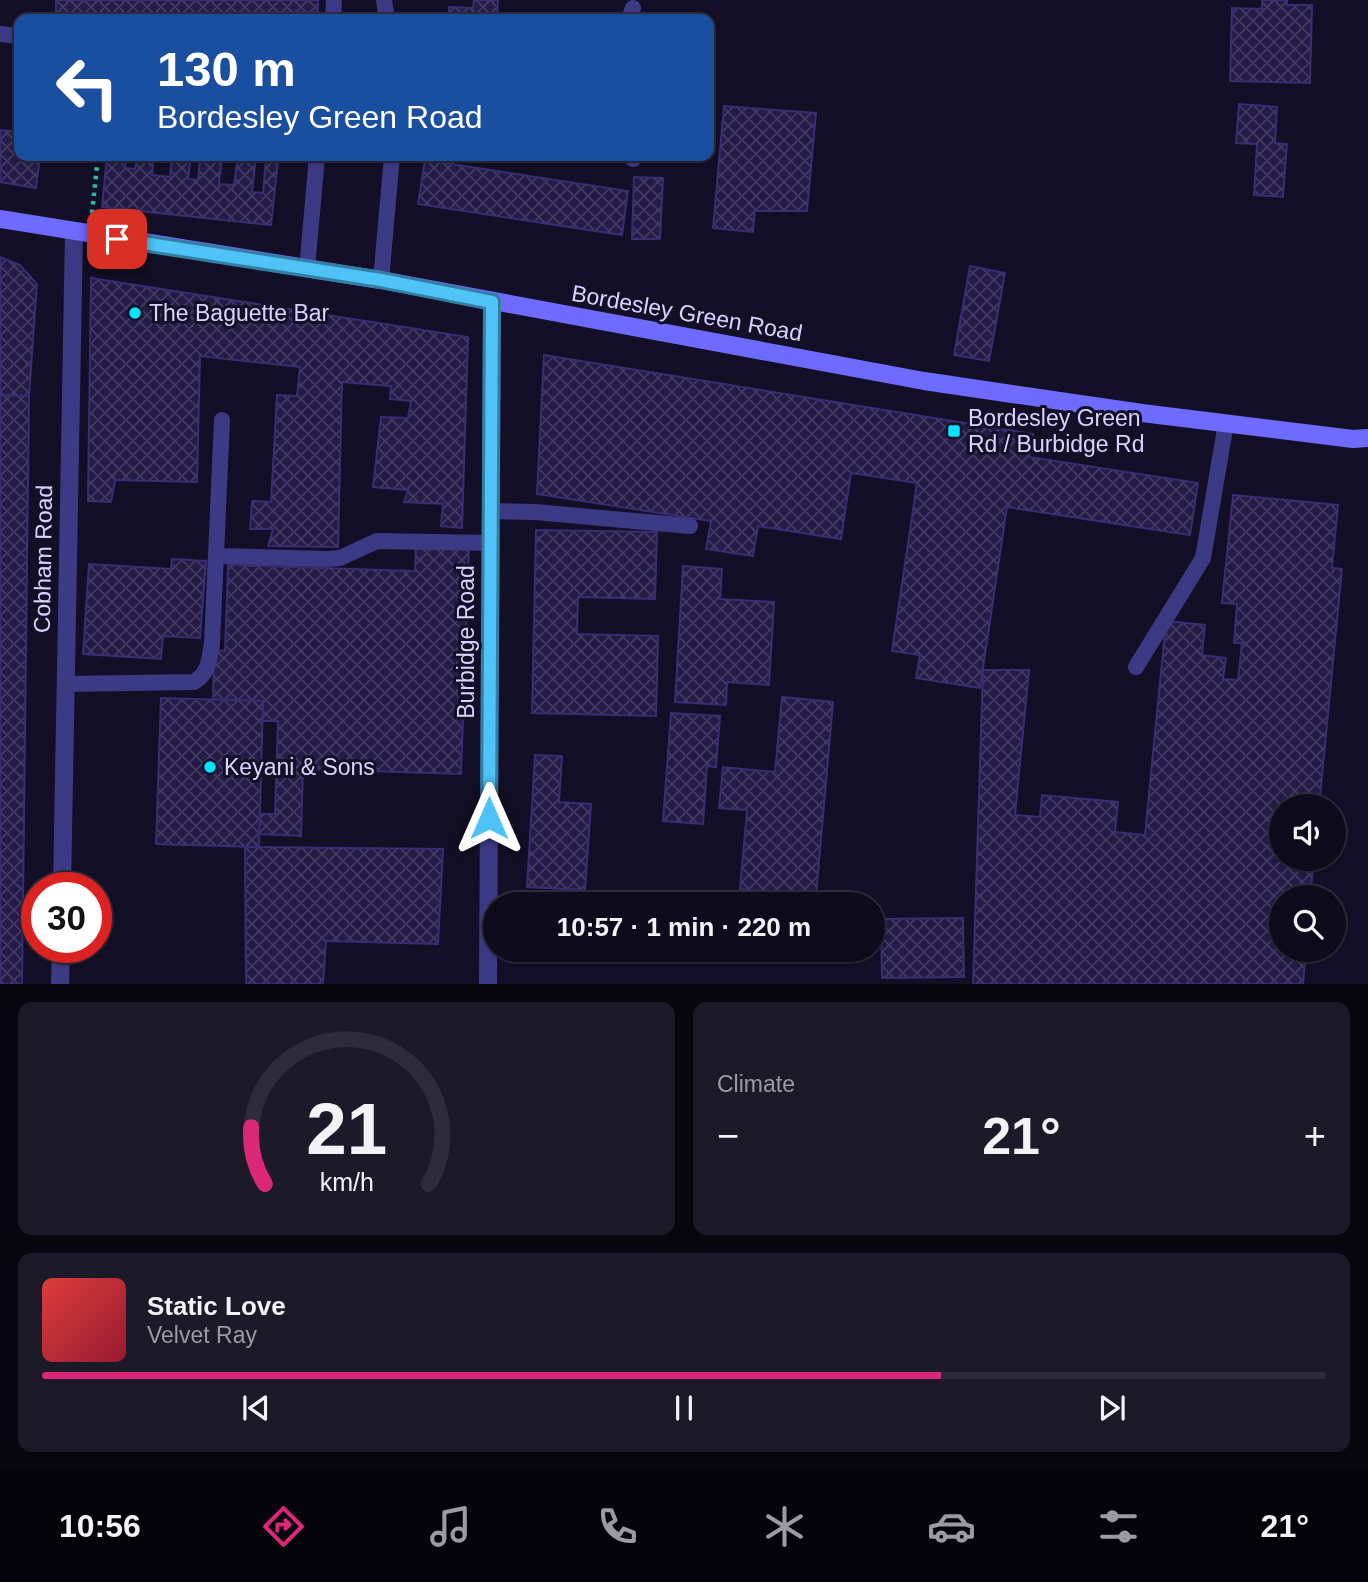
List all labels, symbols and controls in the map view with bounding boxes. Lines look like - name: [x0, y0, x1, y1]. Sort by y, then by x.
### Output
- icon: left: [42, 42, 133, 133]
- text: 130 m: [157, 42, 296, 96]
- text: Bordesley Green Road: [157, 99, 483, 135]
- pin: [87, 209, 147, 269]
- icon: arrive: [98, 220, 136, 258]
- street label: Bordesley Green Road: [570, 280, 804, 346]
- place label: The Baguette Bar: [149, 300, 330, 326]
- marker: The Baguette Bar: [127, 305, 143, 321]
- place label: Bordesley Green Rd / Burbidge Rd: [968, 405, 1144, 457]
- marker: Bordesley Green Rd / Burbidge Rd: [946, 423, 962, 439]
- street label: Cobham Road: [29, 485, 57, 633]
- street label: Burbidge Road: [453, 565, 479, 719]
- place label: Keyani & Sons: [224, 754, 375, 780]
- marker: Keyani & Sons: [202, 759, 218, 775]
- position arrow: [452, 781, 526, 855]
- map controls: [1269, 794, 1346, 962]
- button: sound: [1269, 794, 1346, 871]
- speed limit sign: 30: [21, 872, 112, 963]
- button: search: [1269, 885, 1346, 962]
- text: 10:57 · 1 min · 220 m: [557, 912, 811, 942]
- text: Climate: [717, 1071, 795, 1097]
- text: 21: [306, 1089, 387, 1170]
- text: 21°: [982, 1107, 1061, 1165]
- text: −: [717, 1115, 739, 1157]
- text: +: [1304, 1115, 1326, 1157]
- text: km/h: [319, 1168, 374, 1196]
- text: Static Love: [147, 1291, 286, 1321]
- text: Velvet Ray: [147, 1322, 257, 1348]
- icon: previous: [237, 1389, 275, 1427]
- icon: pause: [665, 1389, 703, 1427]
- icon: next: [1093, 1389, 1131, 1427]
- icon: directions: [259, 1502, 308, 1551]
- icon: music: [426, 1502, 475, 1551]
- icon: phone: [593, 1502, 642, 1551]
- icon: climate: [760, 1502, 809, 1551]
- icon: car: [927, 1502, 976, 1551]
- icon: filters: [1094, 1502, 1143, 1551]
- text: 10:56: [59, 1508, 141, 1544]
- text: 21°: [1261, 1508, 1309, 1544]

